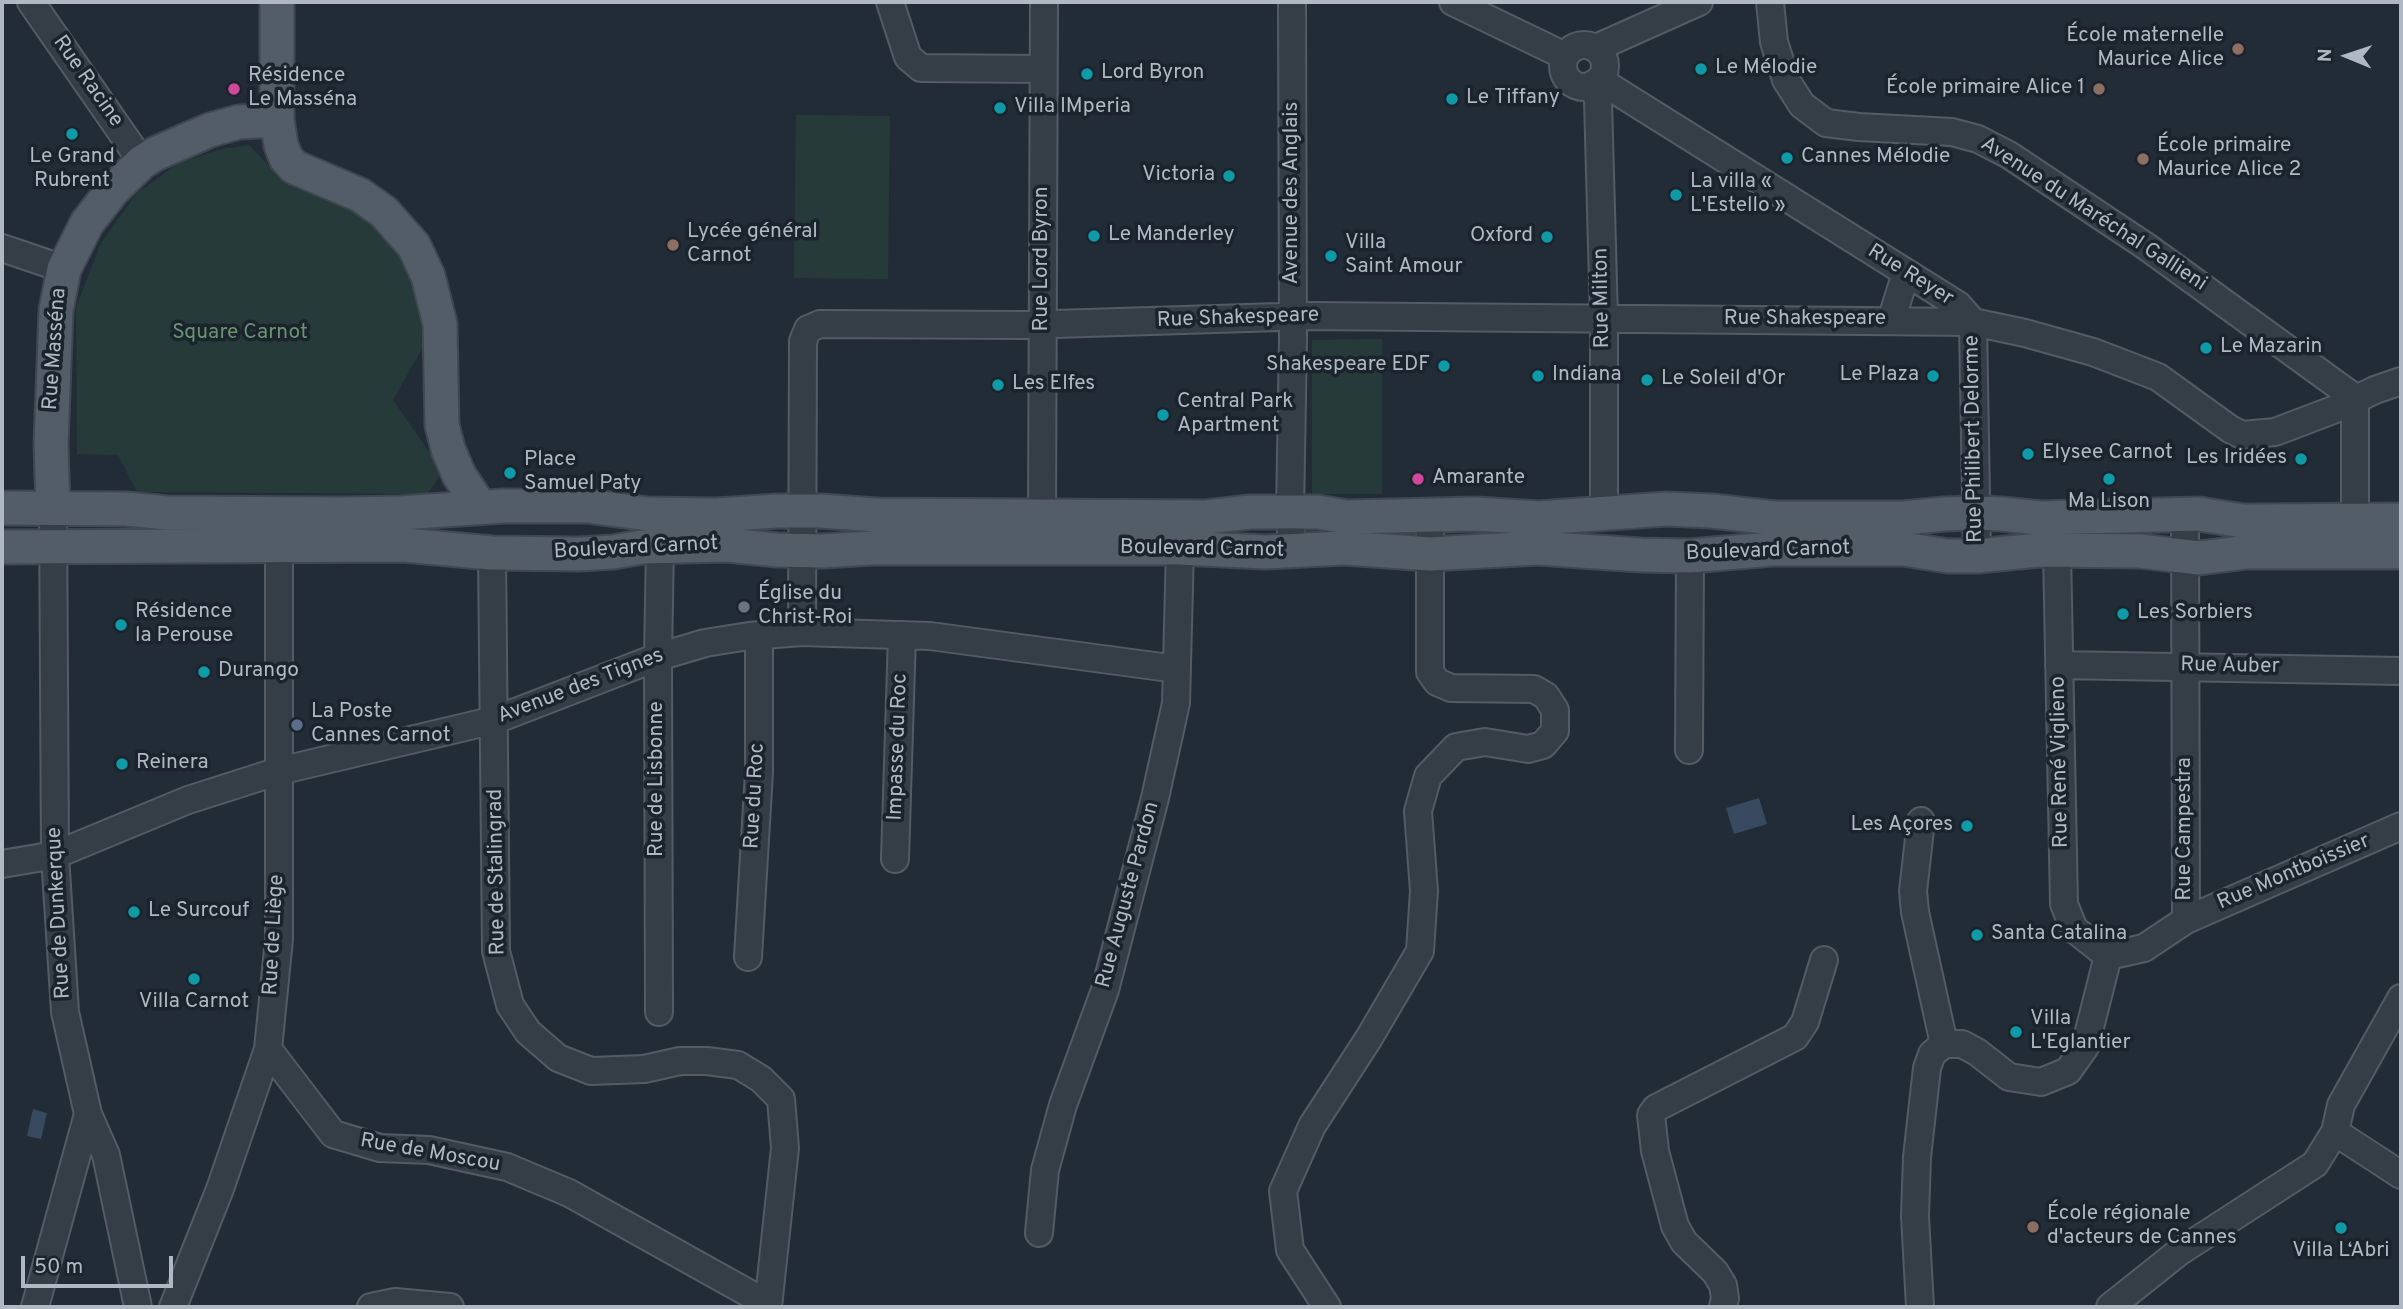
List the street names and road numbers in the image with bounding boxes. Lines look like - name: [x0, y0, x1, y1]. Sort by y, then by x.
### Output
- street label: Rue Racine: [46, 31, 128, 133]
- street label: Avenue des Anglais: [1280, 102, 1306, 284]
- street label: Avenue du Maréchal Gallieni: [1975, 132, 2211, 298]
- street label: Rue Lord Byron: [1030, 187, 1056, 331]
- street label: Rue Reyer: [1862, 240, 1958, 312]
- street label: Rue Milton: [1590, 248, 1616, 348]
- street label: Rue Masséna: [39, 287, 73, 411]
- street label: Rue Shakespeare: [1156, 304, 1320, 334]
- street label: Rue Shakespeare: [1724, 307, 1886, 333]
- street label: Rue Philibert Delorme: [1961, 335, 1989, 543]
- street label: Boulevard Carnot: [553, 532, 719, 566]
- street label: Boulevard Carnot: [1120, 536, 1284, 564]
- street label: Boulevard Carnot: [1685, 537, 1851, 567]
- street label: Avenue des Tignes: [495, 644, 667, 730]
- street label: Rue Auber: [2180, 654, 2280, 680]
- street label: Impasse du Roc: [884, 673, 914, 821]
- street label: Rue René Viglieno: [2047, 676, 2075, 848]
- street label: Rue de Lisbonne: [645, 701, 671, 857]
- street label: Rue du Roc: [741, 742, 771, 850]
- street label: Rue Campestra: [2173, 757, 2199, 901]
- street label: Rue de Stalingrad: [484, 788, 512, 956]
- street label: Rue Auguste Pardon: [1092, 799, 1166, 991]
- street label: Rue de Dunkerque: [43, 826, 77, 1000]
- street label: Rue Montboissier: [2214, 830, 2374, 916]
- street label: Rue de Liège: [259, 874, 291, 996]
- street label: Rue de Moscou: [358, 1129, 502, 1179]

